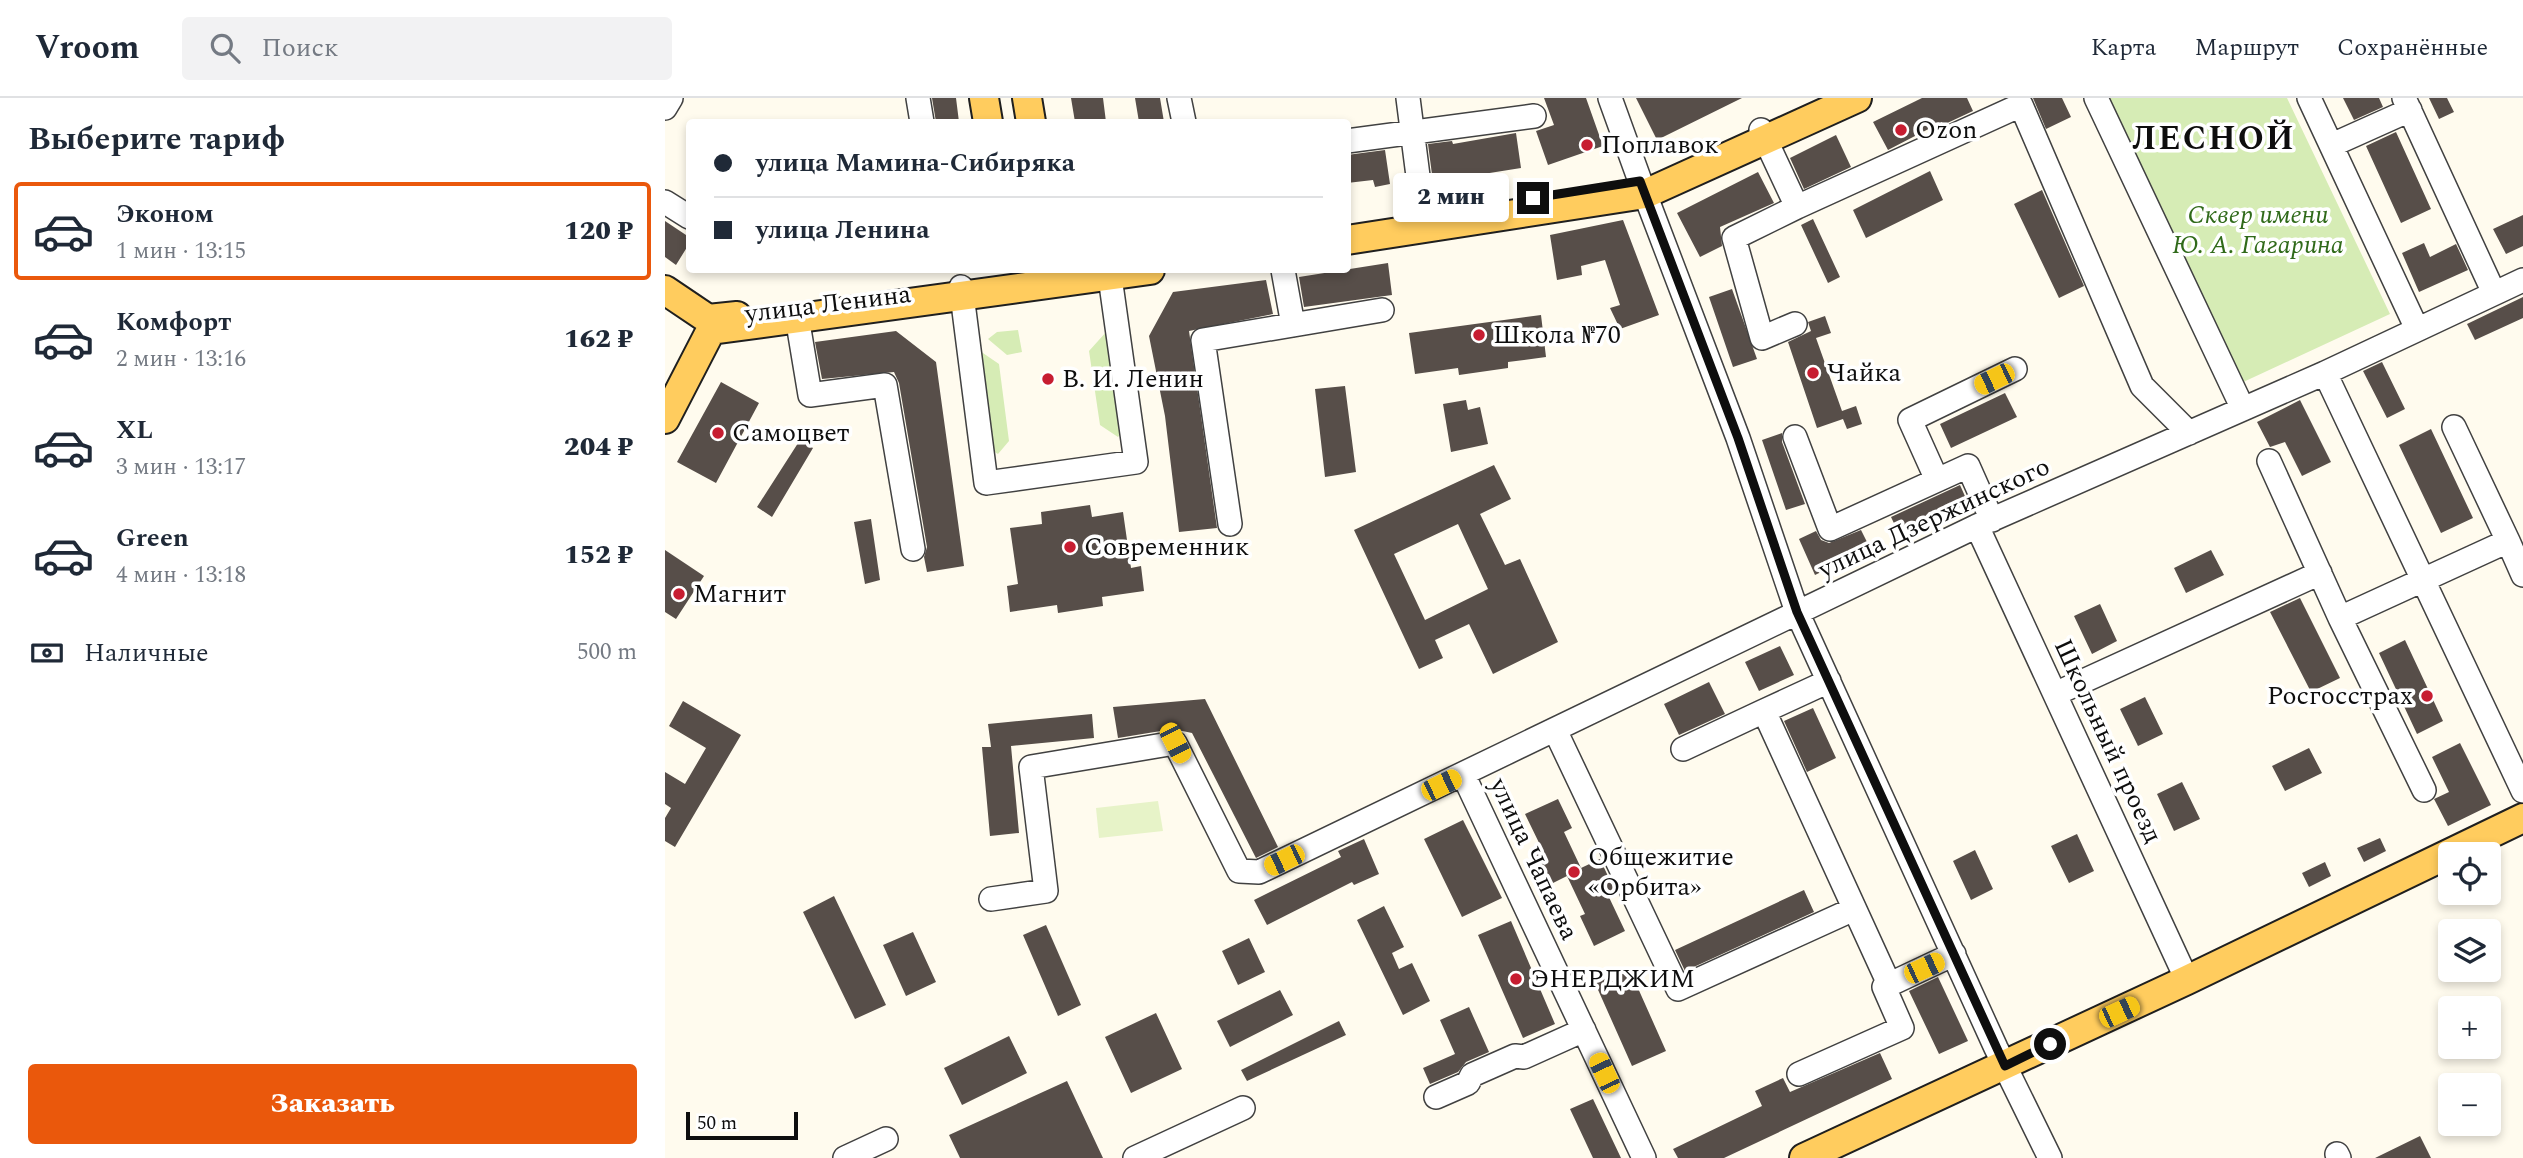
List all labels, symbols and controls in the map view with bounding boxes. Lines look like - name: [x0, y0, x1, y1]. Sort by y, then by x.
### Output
- search box: [182, 17, 672, 80]
- text: Vroom: [35, 23, 140, 73]
- text: Поиск: [262, 28, 338, 68]
- icon: search: [206, 29, 244, 67]
- text: Карта: [2091, 30, 2156, 66]
- text: Маршрут: [2194, 30, 2299, 66]
- text: Сохранённые: [2337, 30, 2488, 66]
- place label: Ozon: [1915, 110, 1977, 150]
- district label: ЛЕСНОЙ: [2132, 114, 2296, 164]
- text: Выберите тариф: [28, 115, 285, 164]
- marker: Ozon: [1893, 122, 1909, 138]
- place label: Поплавок: [1601, 125, 1719, 165]
- marker: Поплавок: [1579, 137, 1595, 153]
- text: улица Мамина-Сибиряка: [756, 143, 1075, 183]
- callout: 2 мин: [1393, 174, 1509, 222]
- text: 2 мин: [1417, 180, 1485, 215]
- route end: [1517, 182, 1549, 214]
- text: Эконом: [116, 194, 214, 234]
- park label: Сквер имени Ю. А. Гагарина: [2172, 195, 2344, 265]
- icon: car: [32, 200, 95, 263]
- text: улица Ленина: [756, 210, 930, 250]
- text: 120 ₽: [564, 211, 633, 251]
- text: 1 мин · 13:15: [116, 234, 246, 269]
- street label: улица Ленина: [742, 274, 914, 334]
- text: Комфорт: [116, 302, 231, 342]
- icon: car: [32, 308, 95, 371]
- place label: Школа №70: [1493, 315, 1621, 355]
- text: 162 ₽: [564, 319, 633, 359]
- marker: Школа №70: [1471, 327, 1487, 343]
- text: 2 мин · 13:16: [116, 342, 246, 377]
- place label: Чайка: [1827, 353, 1901, 393]
- place label: В. И. Ленин: [1062, 359, 1204, 399]
- car: [1971, 360, 2018, 398]
- marker: Чайка: [1805, 365, 1821, 381]
- marker: В. И. Ленин: [1040, 371, 1056, 387]
- text: XL: [116, 410, 153, 450]
- place label: Самоцвет: [732, 413, 850, 453]
- icon: car: [32, 416, 95, 479]
- marker: Самоцвет: [710, 425, 726, 441]
- text: 204 ₽: [564, 427, 633, 467]
- street label: улица Дзержинского: [1811, 447, 2056, 590]
- text: 3 мин · 13:17: [116, 450, 246, 485]
- text: Green: [116, 518, 189, 558]
- icon: car: [32, 524, 95, 587]
- place label: Современник: [1084, 527, 1249, 567]
- text: 152 ₽: [564, 535, 633, 575]
- marker: Современник: [1062, 539, 1078, 555]
- text: 4 мин · 13:18: [116, 558, 246, 593]
- place label: Магнит: [693, 574, 787, 614]
- marker: Магнит: [671, 586, 687, 602]
- street label: Школьный проезд: [2043, 632, 2173, 850]
- text: Наличные: [84, 633, 209, 673]
- icon: cash: [28, 634, 66, 672]
- text: 500 m: [577, 635, 637, 670]
- place label: Росгосстрах: [2267, 676, 2413, 716]
- marker: Росгосстрах: [2419, 688, 2435, 704]
- car: [1157, 720, 1194, 766]
- car: [1418, 766, 1465, 804]
- street label: улица Чапаева: [1478, 770, 1589, 947]
- place label: Общежитие «Орбита»: [1588, 837, 1734, 907]
- car: [1261, 841, 1308, 879]
- map controls: [2438, 842, 2501, 1136]
- button: locate: [2438, 842, 2501, 905]
- marker: Общежитие «Орбита»: [1566, 864, 1582, 880]
- button: layers: [2438, 919, 2501, 982]
- car: [1901, 950, 1948, 986]
- place label: ЭНЕРДЖИМ: [1530, 959, 1695, 999]
- marker: ЭНЕРДЖИМ: [1508, 971, 1524, 987]
- car: [2096, 994, 2143, 1030]
- button: +: [2438, 996, 2501, 1059]
- route start: [2034, 1028, 2066, 1060]
- car: [1586, 1050, 1623, 1096]
- button: Заказать: [28, 1064, 637, 1144]
- button: −: [2438, 1073, 2501, 1136]
- scale bar: [686, 1109, 798, 1141]
- text: 50 m: [697, 1109, 737, 1138]

